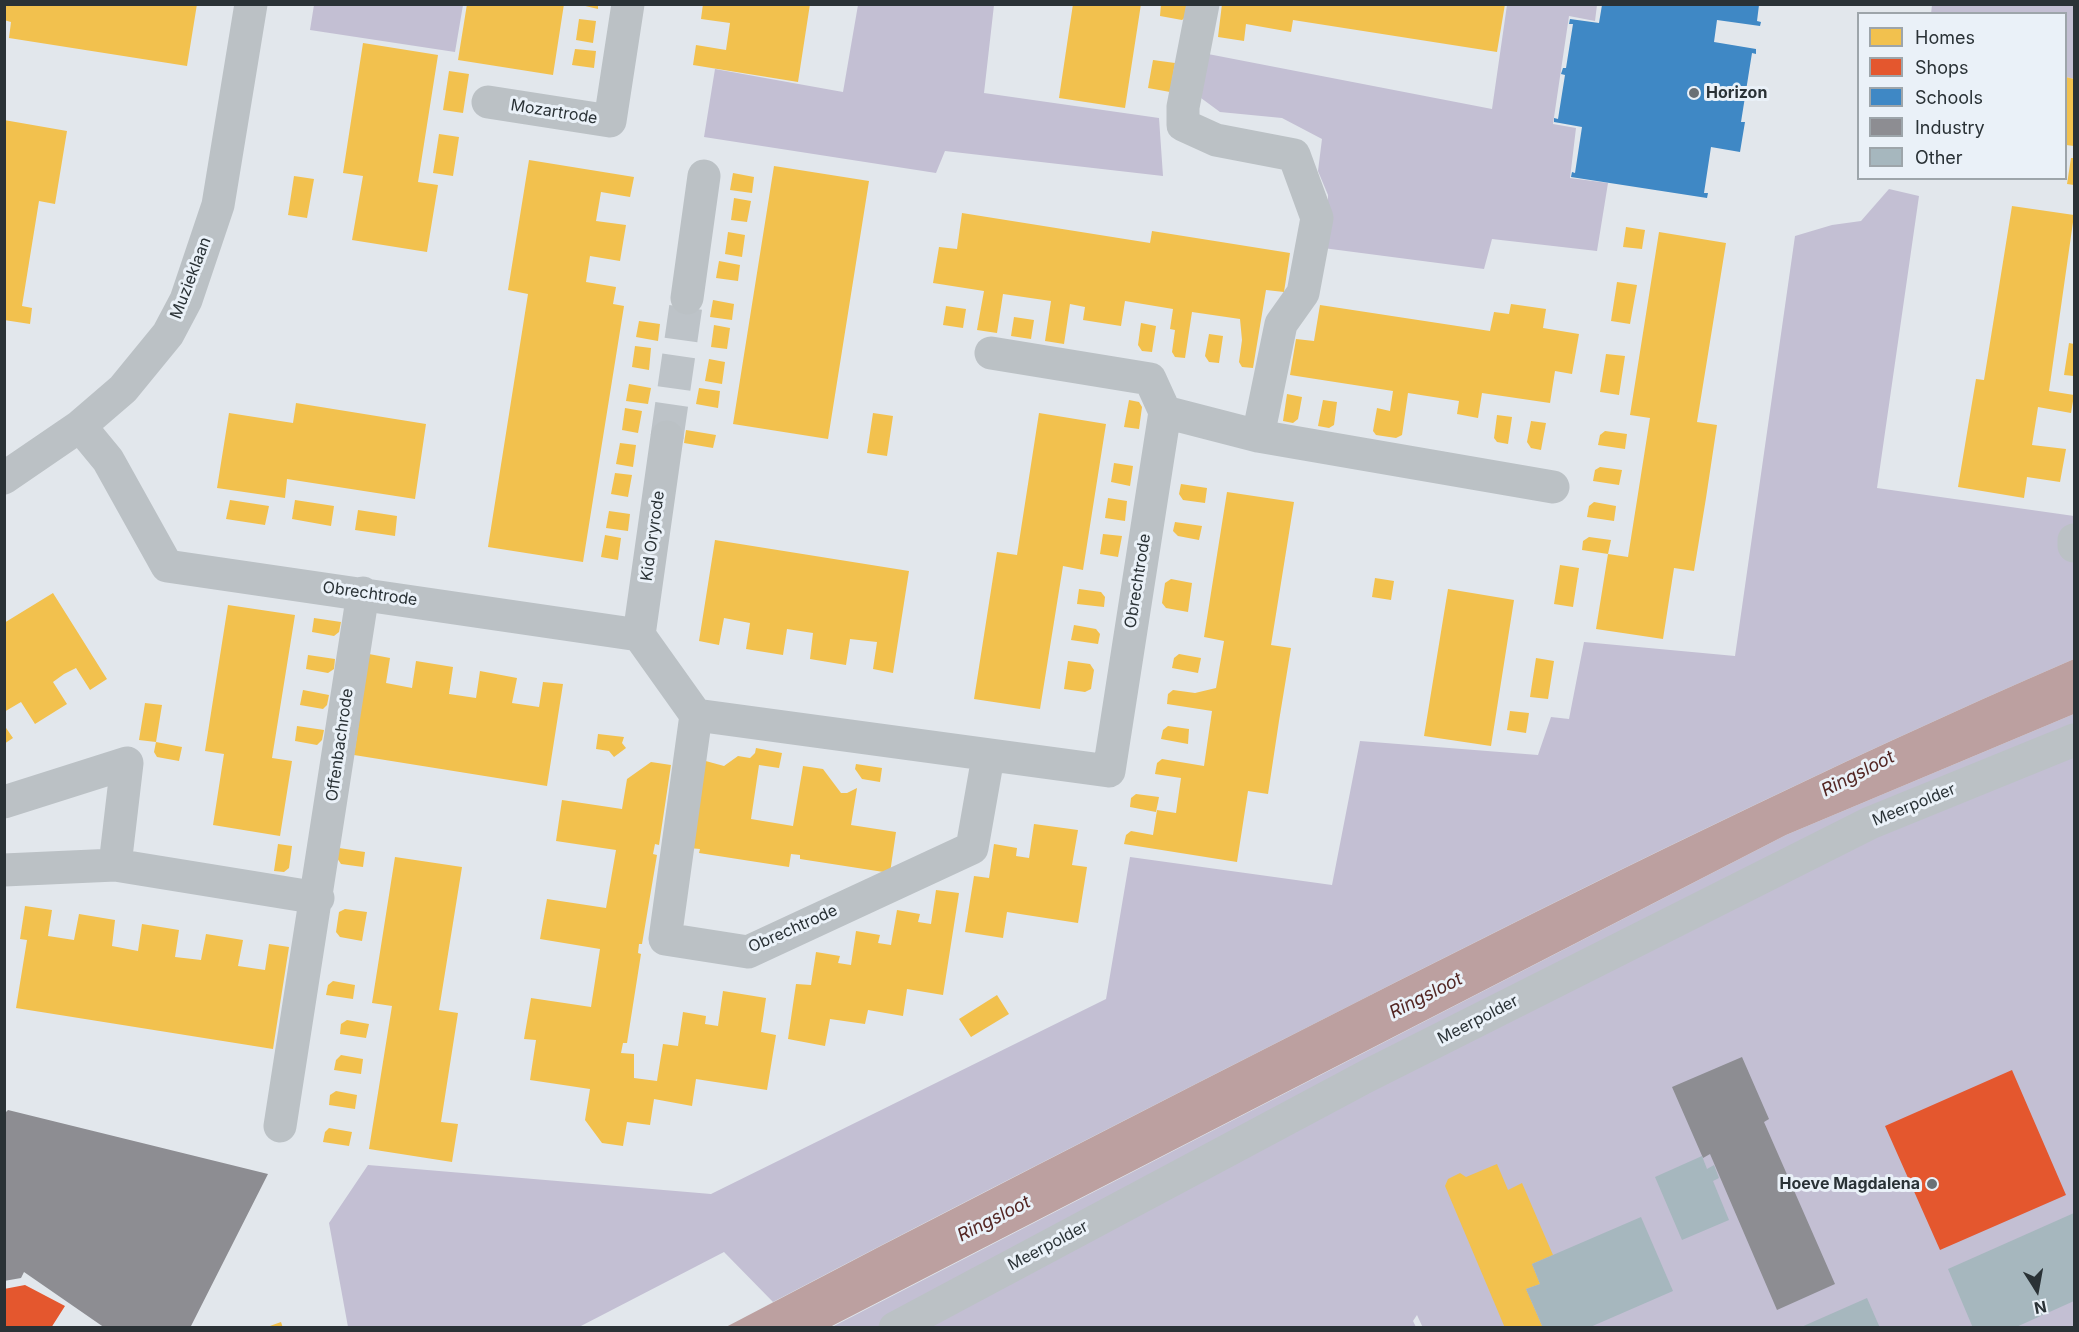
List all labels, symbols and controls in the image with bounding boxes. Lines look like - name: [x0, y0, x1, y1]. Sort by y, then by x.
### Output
- legend: [1857, 12, 2067, 180]
- text: Homes: [1915, 27, 1975, 48]
- text: Shops: [1915, 57, 1969, 78]
- place label: Horizon: [1706, 83, 1767, 103]
- marker: Horizon: [1687, 86, 1701, 100]
- text: Schools: [1915, 87, 1983, 108]
- street label: Mozartrode: [509, 96, 599, 128]
- text: Industry: [1915, 117, 1985, 138]
- text: Other: [1915, 147, 1963, 168]
- street label: Muzieklaan: [167, 234, 215, 322]
- street label: Kid Oryrode: [637, 490, 669, 582]
- street label: Obrechtrode: [1121, 532, 1155, 630]
- street label: Obrechtrode: [321, 578, 419, 610]
- street label: Offenbachrode: [323, 687, 357, 803]
- water label: Ringsloot: [1818, 746, 1898, 802]
- street label: Meerpolder: [1870, 780, 1958, 830]
- street label: Obrechtrode: [746, 901, 840, 957]
- water label: Ringsloot: [1386, 968, 1466, 1024]
- street label: Meerpolder: [1435, 992, 1521, 1048]
- place label: Hoeve Magdalena: [1780, 1174, 1920, 1194]
- marker: Hoeve Magdalena: [1925, 1177, 1939, 1191]
- water label: Ringsloot: [954, 1191, 1034, 1247]
- street label: Meerpolder: [1005, 1217, 1091, 1275]
- north arrow: [2007, 1260, 2067, 1320]
- text: N: [2033, 1297, 2048, 1319]

